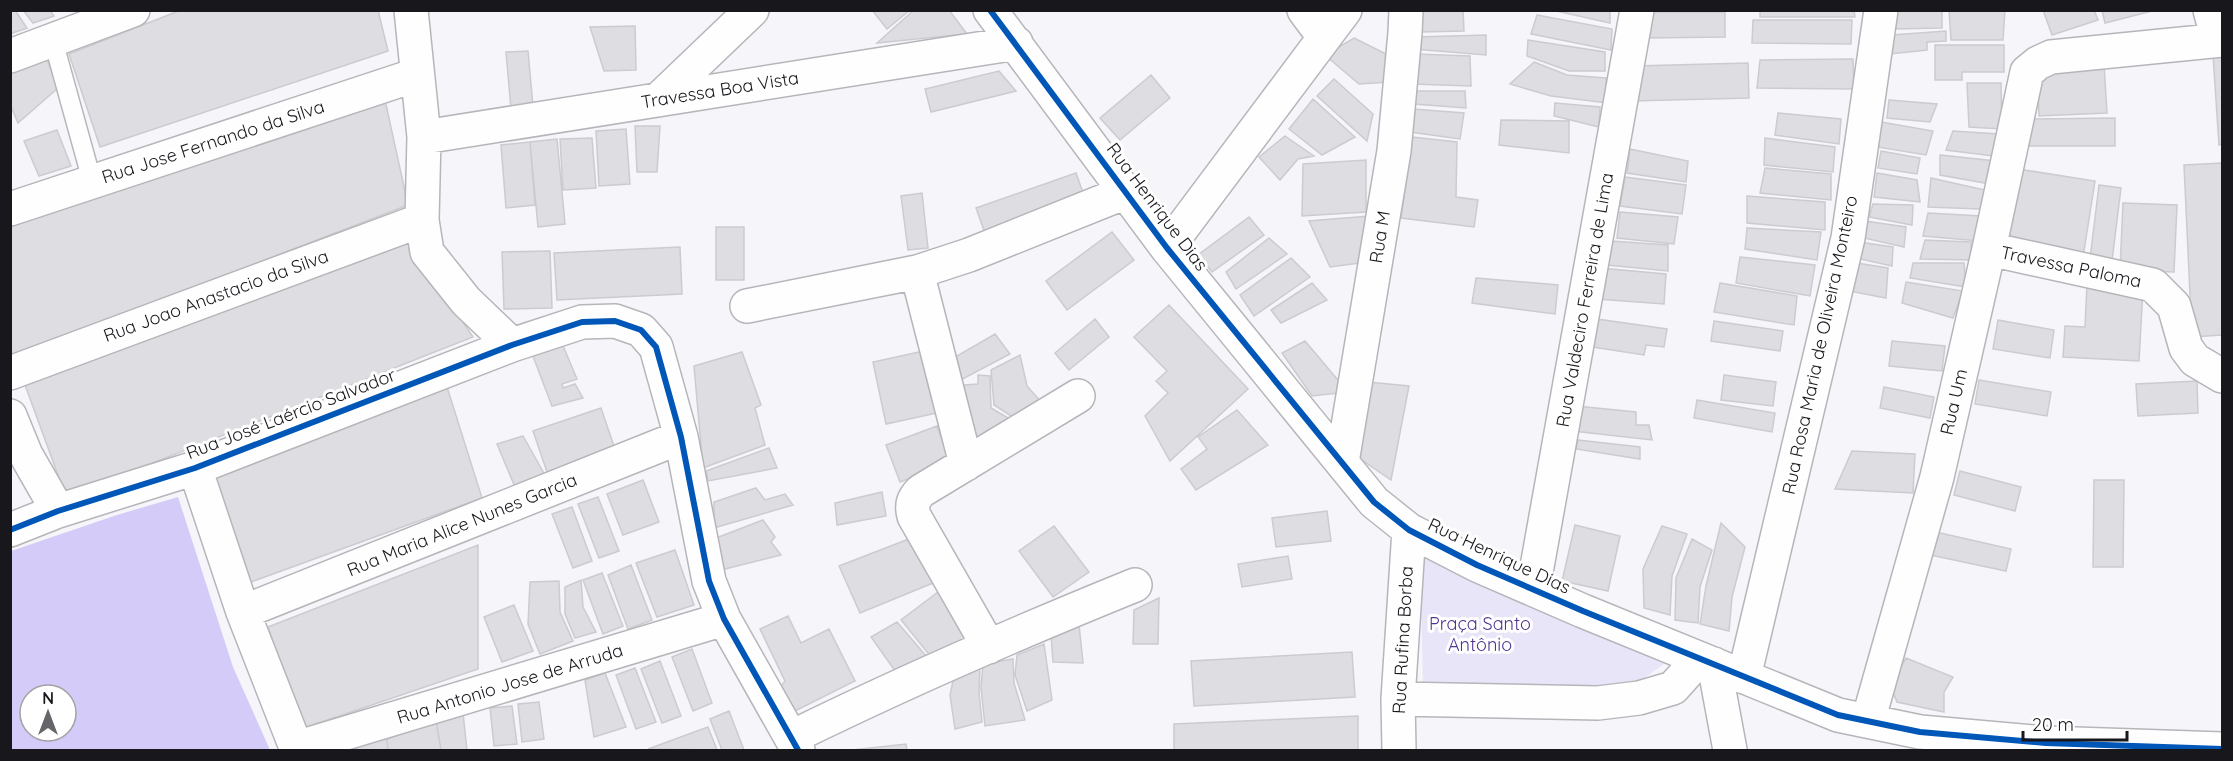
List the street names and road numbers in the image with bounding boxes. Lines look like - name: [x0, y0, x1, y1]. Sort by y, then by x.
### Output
- street label: Travessa Boa Vista: [639, 66, 800, 113]
- street label: Rua Jose Fernando da Silva: [99, 95, 327, 188]
- street label: Rua Henrique Dias: [1102, 138, 1213, 275]
- street label: Rua Valdeciro Ferreira de Lima: [1551, 171, 1618, 429]
- street label: Rua Rosa Maria de Oliveira Monteiro: [1777, 193, 1862, 496]
- street label: Rua M: [1364, 209, 1395, 265]
- street label: Travessa Paloma: [1999, 240, 2144, 293]
- street label: Rua Joao Anastacio da Silva: [100, 244, 332, 347]
- street label: Rua José Laércio Salvador: [183, 363, 399, 464]
- street label: Rua Um: [1935, 367, 1972, 437]
- street label: Rua Maria Alice Nunes Garcia: [343, 468, 580, 581]
- street label: Rua Henrique Dias: [1424, 512, 1574, 599]
- street label: Rua Rufina Borba: [1387, 566, 1418, 714]
- street label: Rua Antonio Jose de Arruda: [394, 638, 626, 729]

